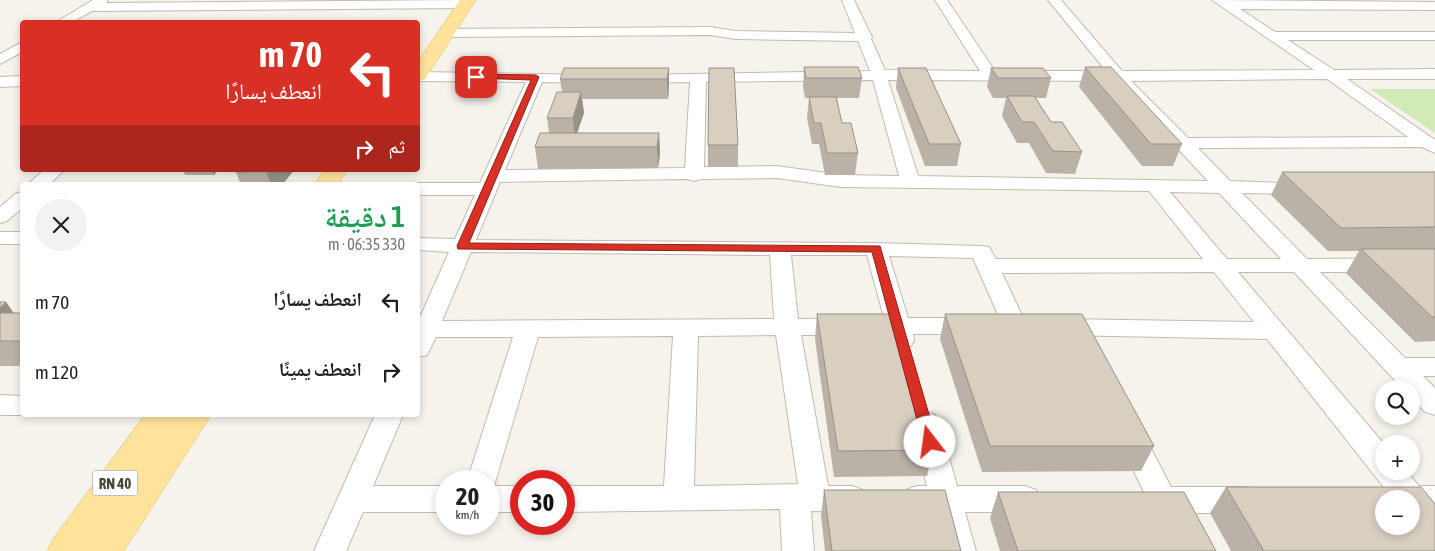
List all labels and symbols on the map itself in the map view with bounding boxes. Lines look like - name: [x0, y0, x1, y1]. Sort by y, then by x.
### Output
- pin: [455, 56, 497, 98]
- position arrow: [903, 415, 955, 467]
- road number: RN 40: [92, 470, 138, 496]
- speed limit sign: 30: [510, 470, 575, 535]

